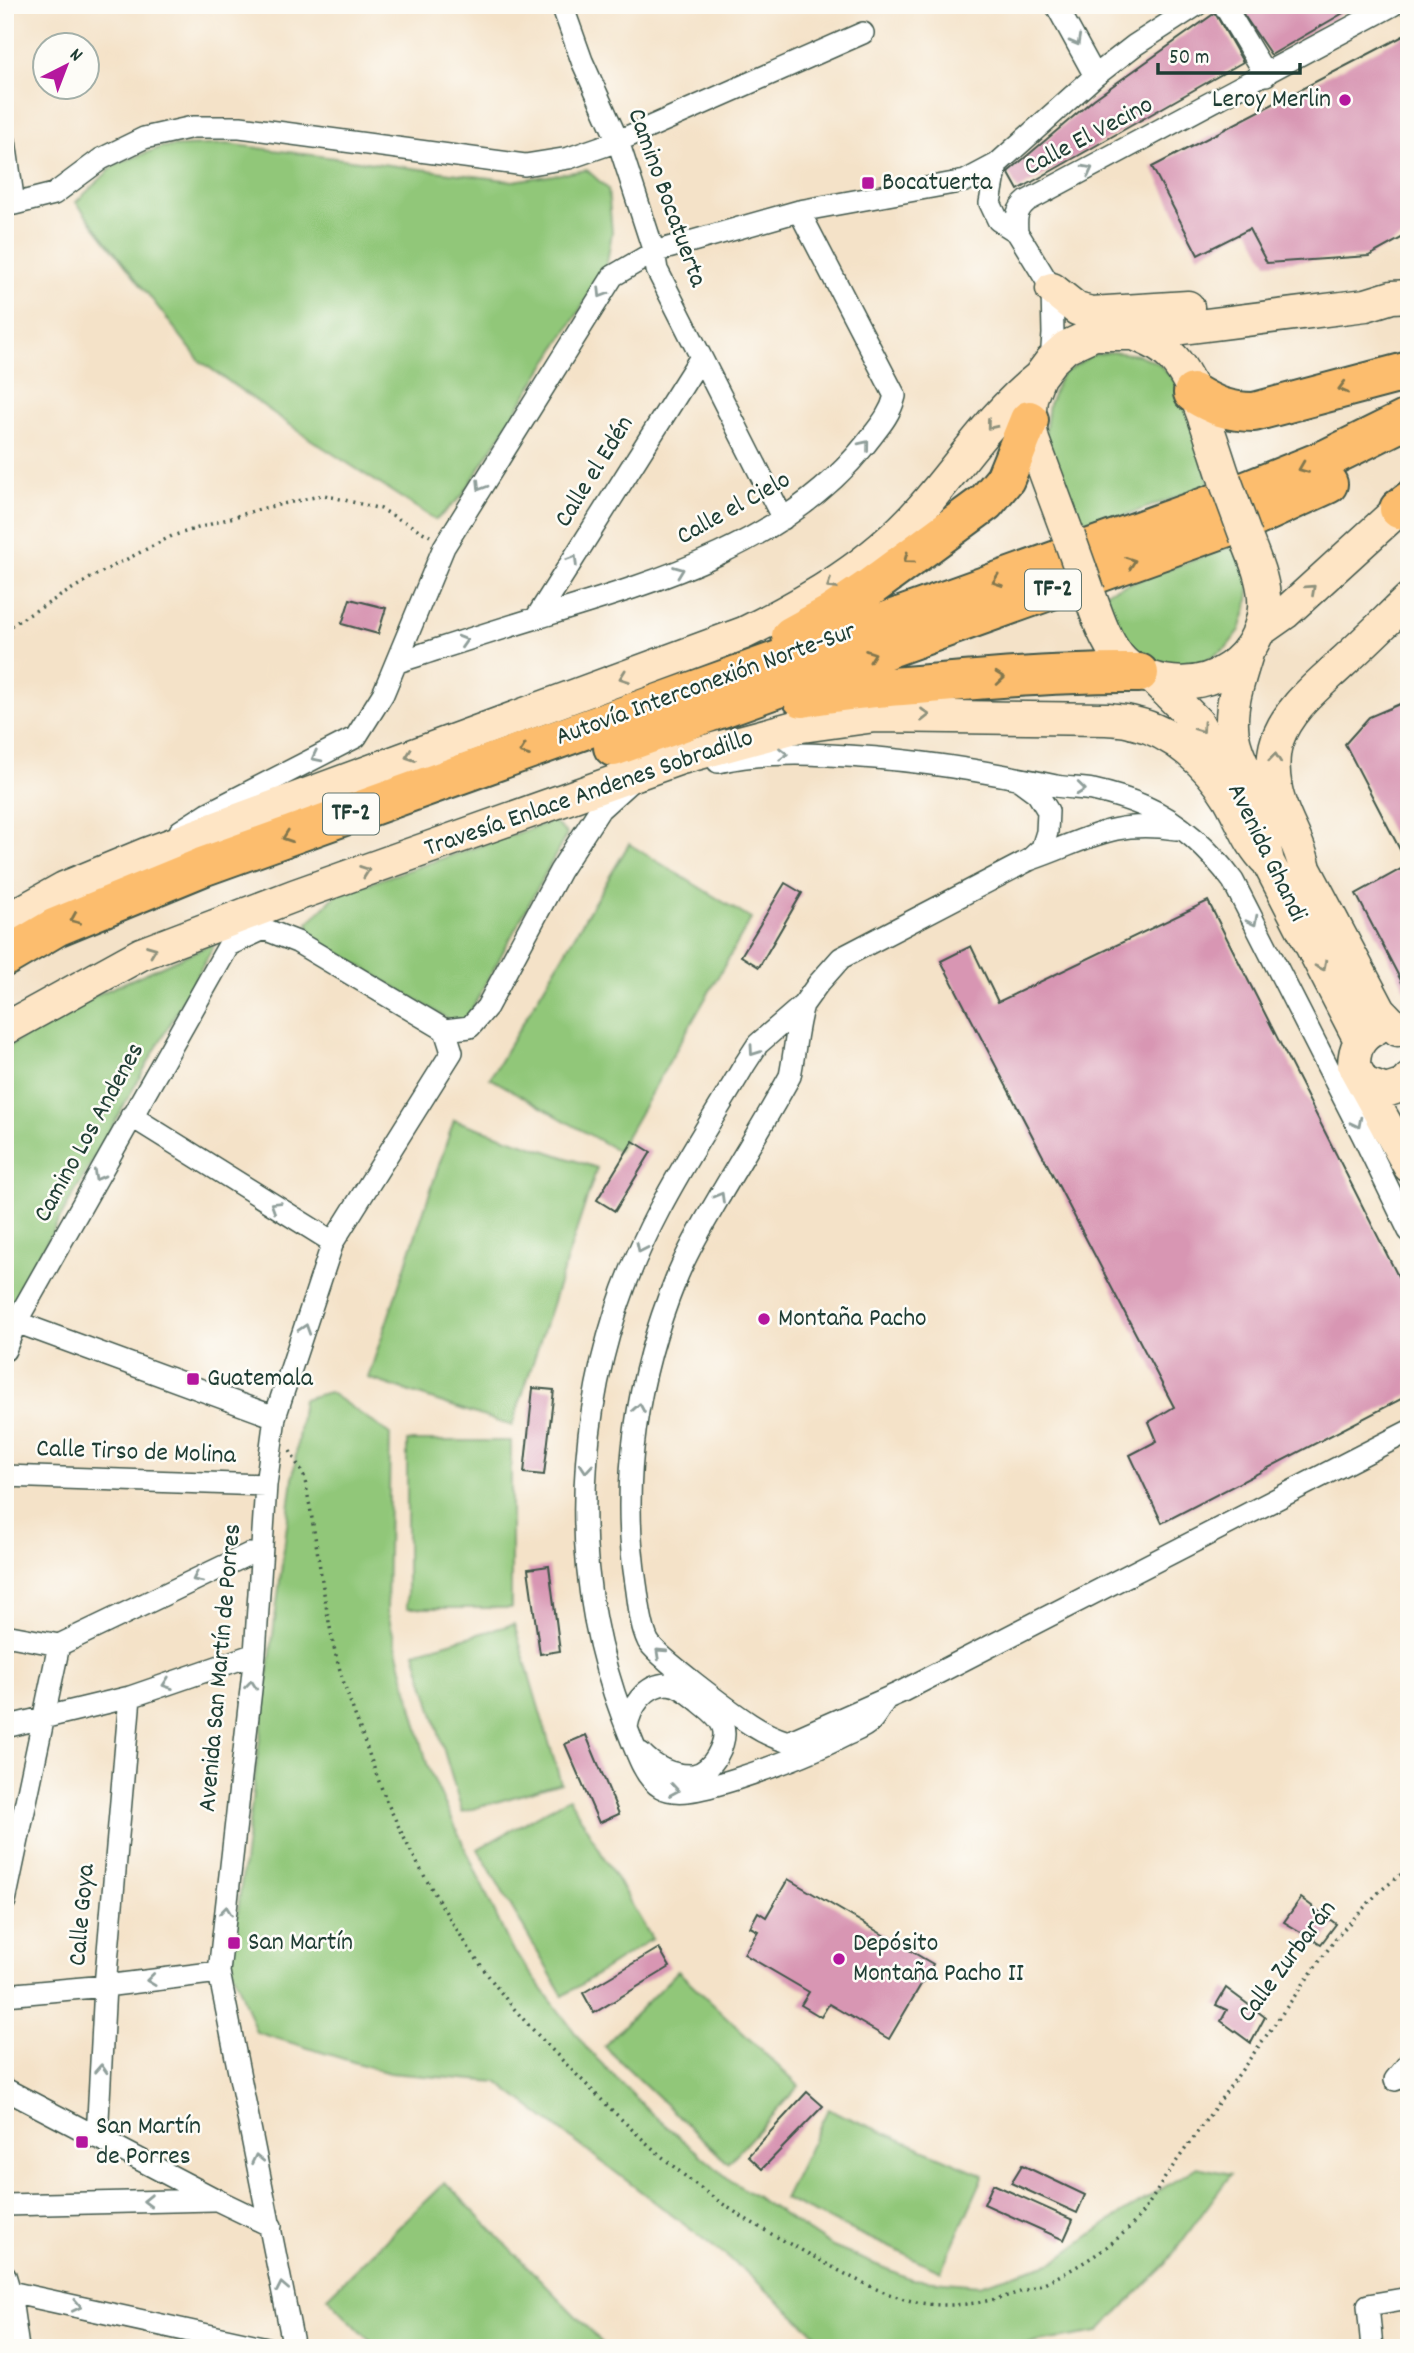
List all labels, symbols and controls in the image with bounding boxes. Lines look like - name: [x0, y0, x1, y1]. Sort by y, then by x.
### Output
- north arrow: [32, 32, 102, 102]
- scale bar: [1158, 32, 1300, 76]
- one-way arrow: [1067, 34, 1081, 46]
- text: N: [63, 43, 88, 69]
- text: 50 m: [1169, 44, 1209, 74]
- place label: Leroy Merlin: [1212, 82, 1331, 119]
- street label: Calle El Vecino: [1018, 87, 1160, 187]
- marker: Leroy Merlin: [1337, 92, 1353, 108]
- street label: Camino Bocatuerta: [617, 104, 716, 293]
- place label: Bocatuerta: [882, 165, 993, 202]
- one-way arrow: [1081, 165, 1093, 178]
- marker: Bocatuerta: [860, 175, 876, 191]
- one-way arrow: [597, 286, 610, 299]
- one-way arrow: [1337, 380, 1349, 395]
- street label: Calle el Edén: [546, 409, 644, 535]
- one-way arrow: [987, 418, 1000, 430]
- one-way arrow: [857, 440, 870, 452]
- one-way arrow: [1297, 460, 1309, 474]
- street label: Calle el Cielo: [670, 462, 798, 556]
- one-way arrow: [477, 479, 490, 492]
- one-way arrow: [903, 551, 916, 563]
- one-way arrow: [564, 555, 577, 568]
- one-way arrow: [1125, 556, 1137, 570]
- one-way arrow: [673, 565, 685, 579]
- road number: TF-2: [1025, 570, 1081, 610]
- one-way arrow: [992, 573, 1004, 587]
- one-way arrow: [826, 577, 839, 589]
- one-way arrow: [1303, 585, 1316, 598]
- street label: Autovía Interconexión Norte-Sur: [551, 613, 862, 757]
- one-way arrow: [457, 635, 469, 650]
- one-way arrow: [864, 649, 876, 663]
- one-way arrow: [618, 669, 630, 683]
- one-way arrow: [995, 671, 1006, 686]
- one-way arrow: [920, 707, 931, 723]
- street label: Travesía Enlace Andenes Sobradillo: [420, 720, 758, 868]
- one-way arrow: [1193, 720, 1205, 733]
- one-way arrow: [518, 743, 530, 757]
- one-way arrow: [778, 746, 789, 762]
- one-way arrow: [405, 748, 417, 762]
- one-way arrow: [311, 749, 324, 763]
- one-way arrow: [1267, 752, 1282, 763]
- street label: Avenida Ghandi: [1217, 778, 1316, 929]
- one-way arrow: [1076, 781, 1087, 796]
- road number: TF-2: [323, 794, 379, 834]
- one-way arrow: [281, 829, 293, 843]
- one-way arrow: [358, 865, 370, 879]
- one-way arrow: [70, 911, 82, 925]
- one-way arrow: [1244, 914, 1258, 926]
- one-way arrow: [145, 944, 157, 958]
- one-way arrow: [1313, 959, 1327, 972]
- street label: Camino Los Andenes: [25, 1036, 155, 1230]
- one-way arrow: [750, 1043, 762, 1056]
- one-way arrow: [1348, 1116, 1362, 1129]
- one-way arrow: [93, 1168, 106, 1181]
- one-way arrow: [712, 1192, 725, 1205]
- one-way arrow: [270, 1201, 283, 1214]
- one-way arrow: [635, 1241, 649, 1253]
- place label: Montaña Pacho: [778, 1301, 927, 1338]
- marker: Montaña Pacho: [756, 1311, 772, 1327]
- one-way arrow: [296, 1323, 311, 1335]
- place label: Guatemala: [207, 1361, 314, 1398]
- marker: Guatemala: [185, 1371, 201, 1387]
- one-way arrow: [631, 1402, 646, 1414]
- street label: Calle Tirso de Molina: [36, 1431, 237, 1475]
- one-way arrow: [578, 1463, 593, 1474]
- street label: Avenida San Martín de Porres: [190, 1522, 252, 1814]
- one-way arrow: [192, 1570, 204, 1584]
- one-way arrow: [655, 1649, 668, 1661]
- one-way arrow: [162, 1676, 174, 1690]
- one-way arrow: [244, 1679, 259, 1691]
- one-way arrow: [668, 1782, 680, 1797]
- street label: Calle Goya: [60, 1862, 106, 1968]
- street label: Calle Zurbarán: [1230, 1893, 1346, 2031]
- one-way arrow: [218, 1905, 233, 1916]
- place label: San Martín: [248, 1925, 353, 1962]
- place label: Depósito Montaña Pacho II: [853, 1926, 1024, 1993]
- marker: San Martín: [226, 1935, 242, 1951]
- marker: Depósito Montaña Pacho II: [831, 1951, 847, 1967]
- one-way arrow: [146, 1973, 157, 1988]
- one-way arrow: [93, 2064, 108, 2075]
- place label: San Martín de Porres: [96, 2109, 201, 2176]
- marker: San Martín de Porres: [74, 2134, 90, 2150]
- one-way arrow: [251, 2153, 266, 2165]
- one-way arrow: [143, 2194, 154, 2209]
- one-way arrow: [275, 2281, 290, 2293]
- one-way arrow: [71, 2298, 83, 2313]

